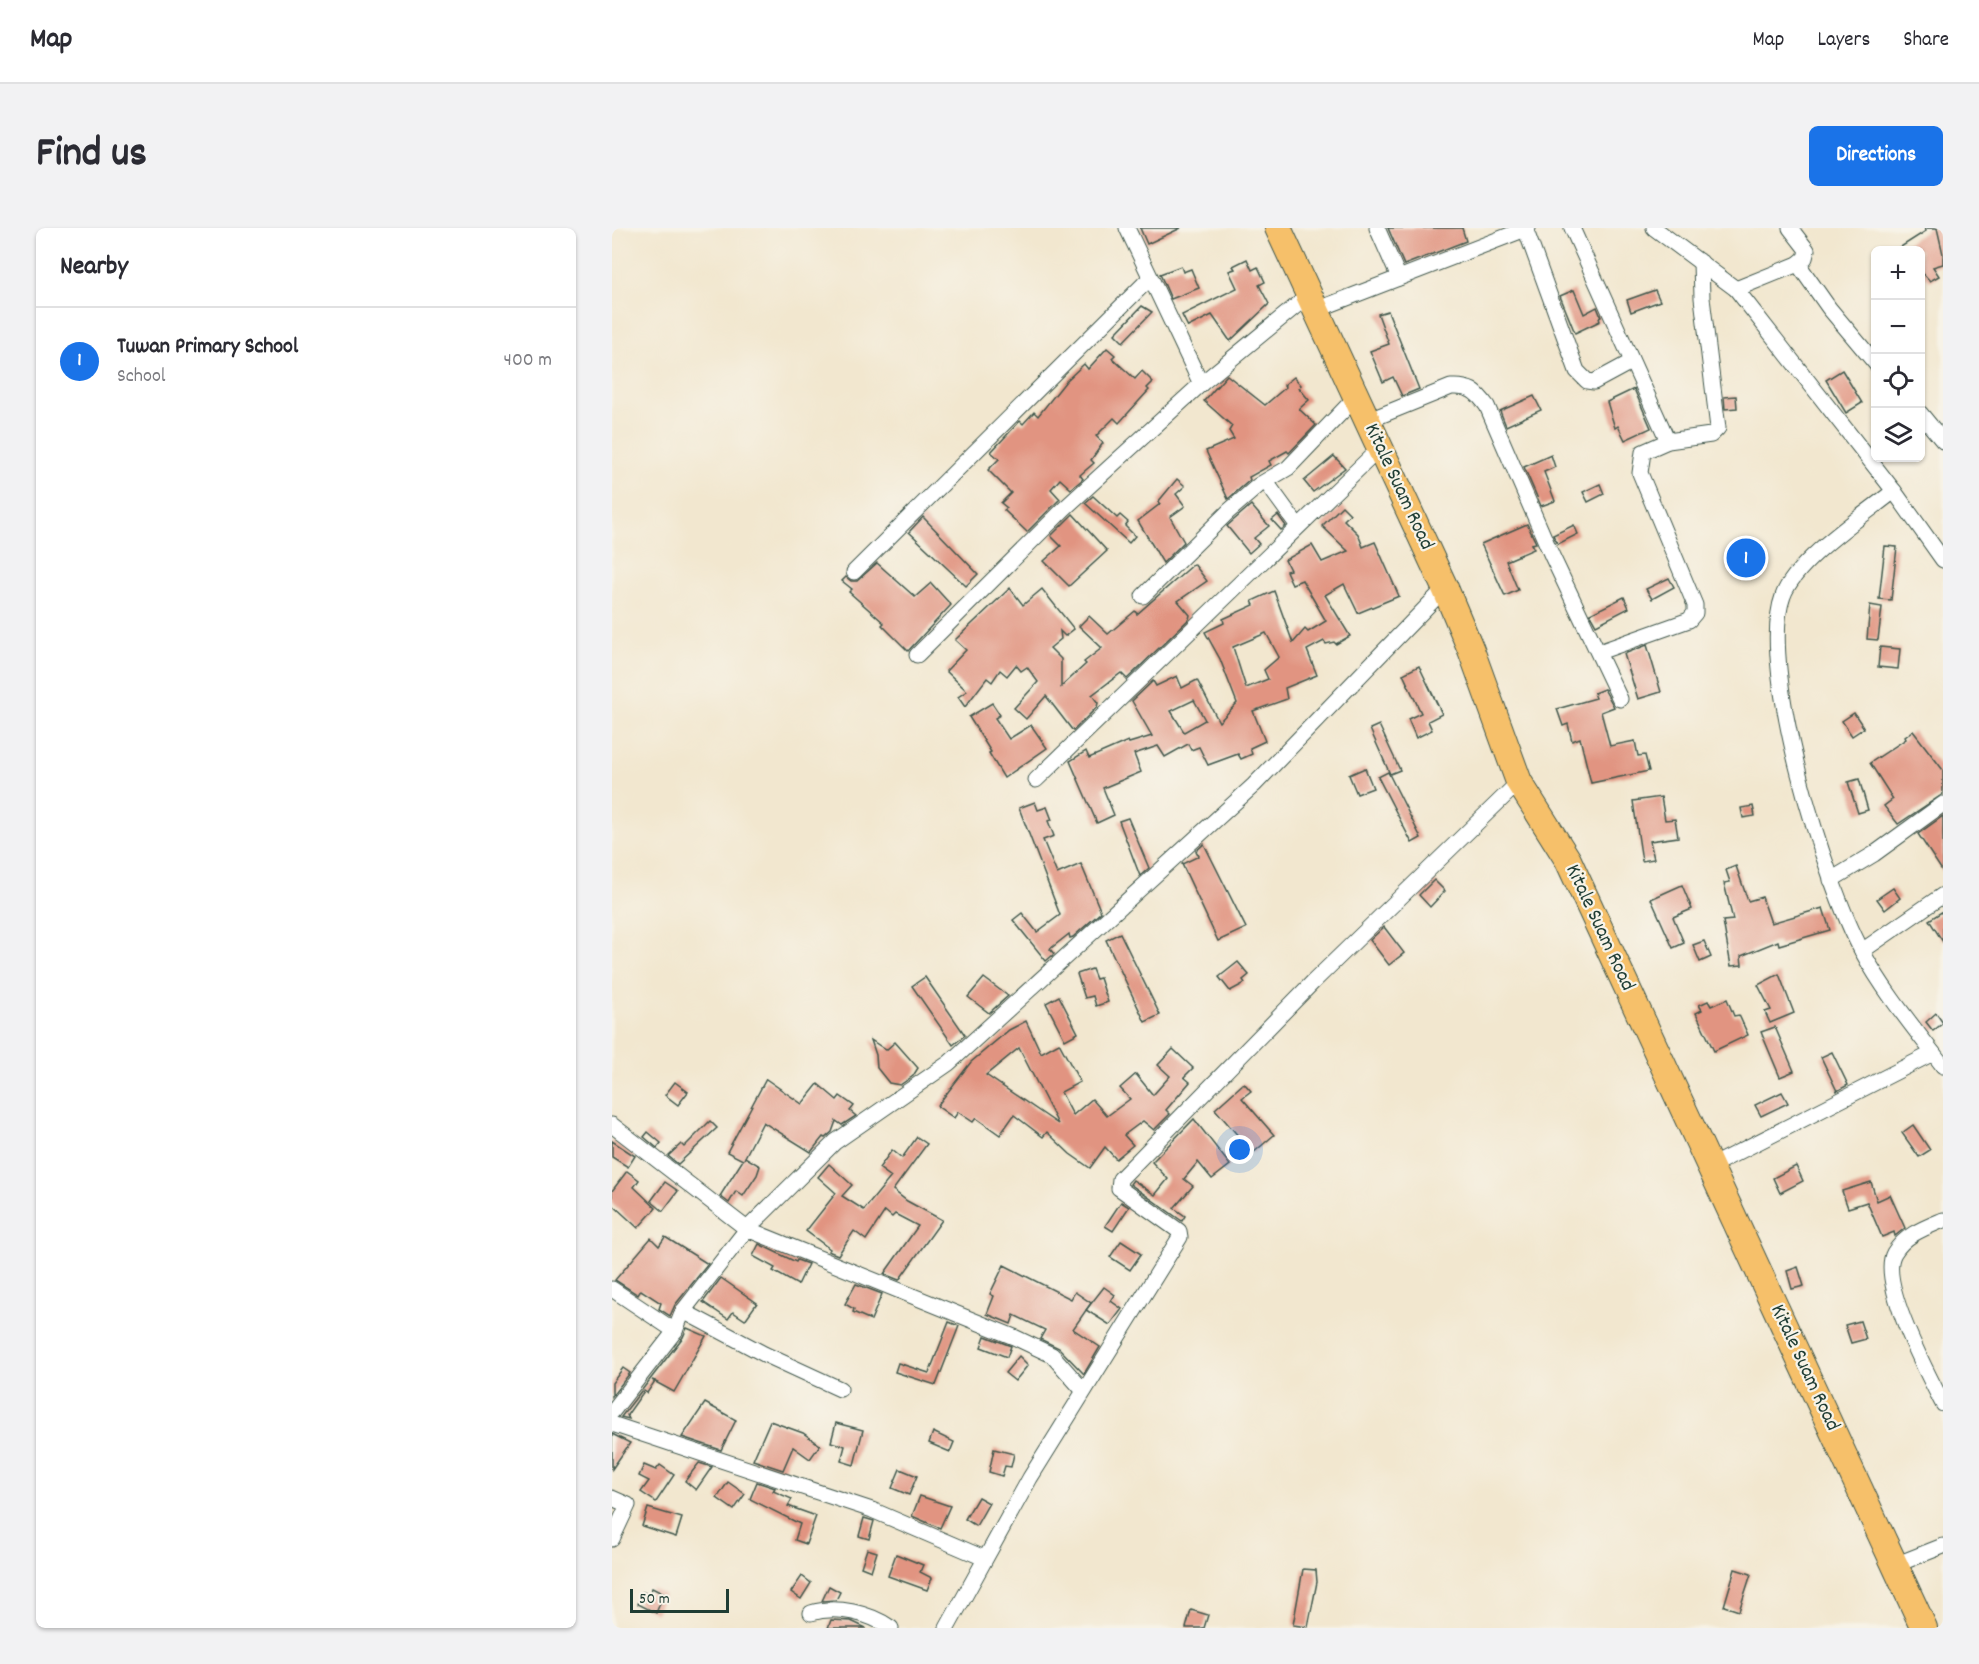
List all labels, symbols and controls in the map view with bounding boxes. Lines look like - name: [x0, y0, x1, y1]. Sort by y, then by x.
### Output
- text: Map: [30, 21, 72, 61]
- text: Map: [1753, 26, 1784, 56]
- text: Layers: [1817, 26, 1870, 56]
- text: Share: [1903, 26, 1949, 56]
- text: Find us: [36, 126, 147, 186]
- button: Directions: [1809, 126, 1943, 186]
- map controls: [1871, 246, 1925, 462]
- button: +: [1871, 246, 1925, 300]
- text: Nearby: [60, 249, 128, 286]
- button: −: [1871, 300, 1925, 354]
- text: Tuwan Primary School: [117, 332, 298, 363]
- text: 1: [77, 347, 82, 375]
- text: 400 m: [504, 347, 552, 375]
- button: locate: [1871, 354, 1925, 408]
- text: School: [117, 363, 166, 391]
- button: layers: [1871, 408, 1925, 462]
- street label: Kitale Suam Road: [1355, 419, 1441, 555]
- pin: 1: [1726, 536, 1766, 580]
- street label: Kitale Suam Road: [1556, 860, 1642, 996]
- your location: [1225, 1135, 1254, 1164]
- street label: Kitale Suam Road: [1761, 1300, 1847, 1436]
- scale bar: [630, 1586, 729, 1614]
- text: 50 m: [639, 1588, 670, 1611]

